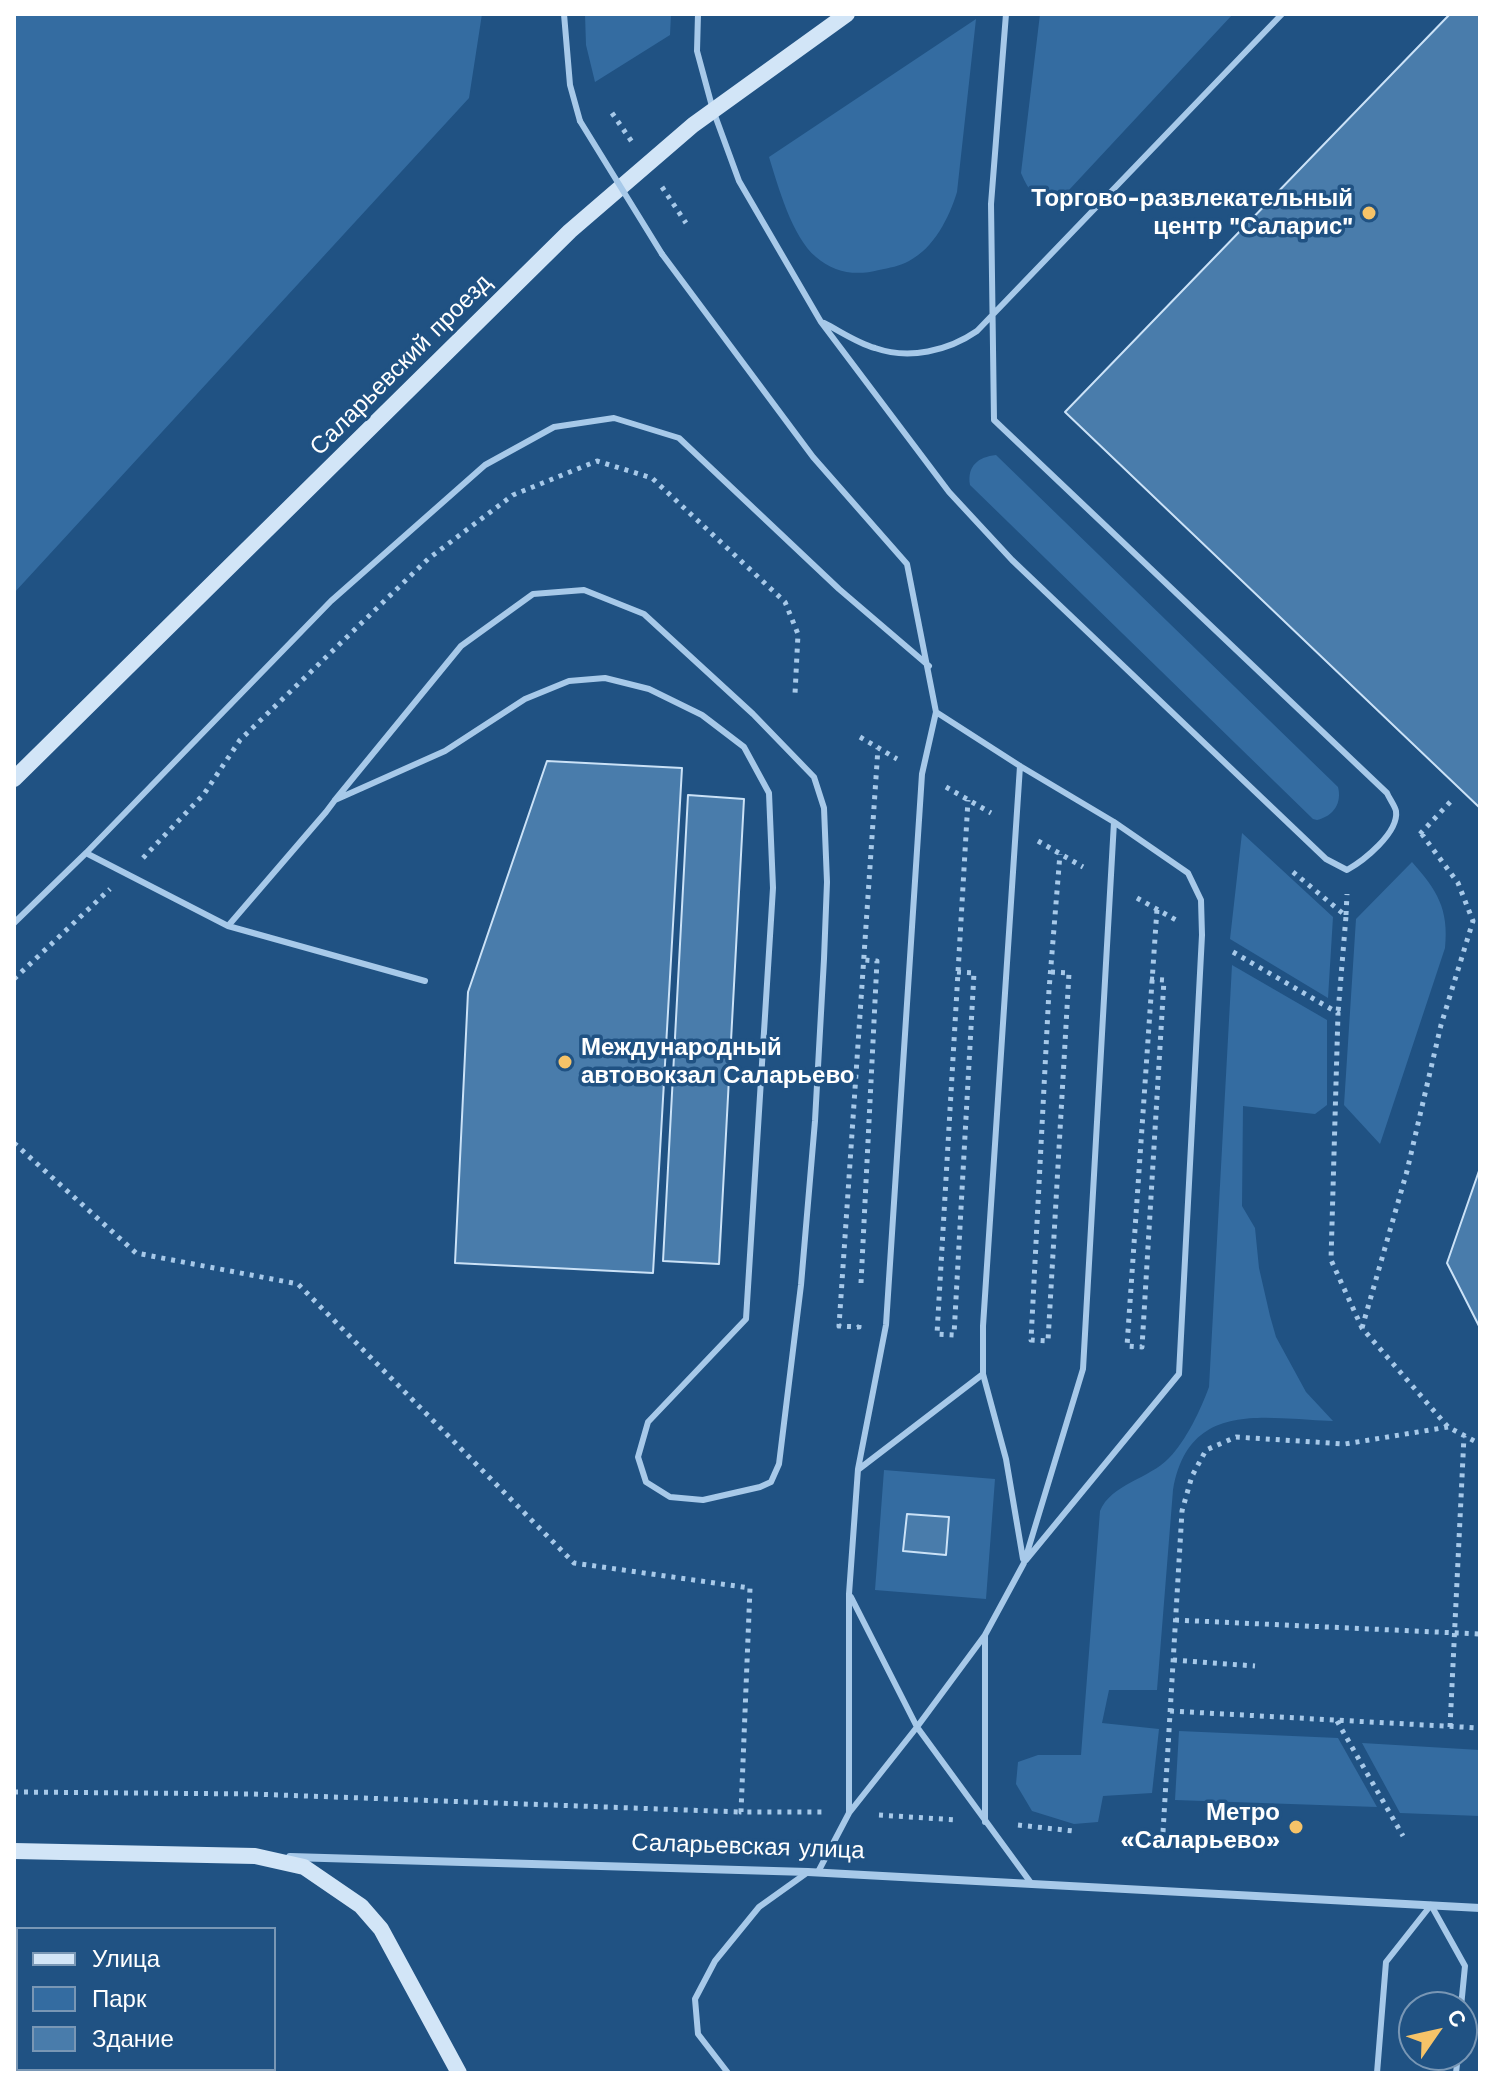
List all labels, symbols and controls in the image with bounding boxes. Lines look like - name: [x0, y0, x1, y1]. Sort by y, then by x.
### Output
- place label: Торгово-развлекательный центр "Саларис": [1031, 185, 1353, 241]
- marker: Торгово-развлекательный центр "Саларис": [1360, 204, 1378, 222]
- street label: Саларьевский проезд: [304, 268, 498, 462]
- place label: Международный автовокзал Саларьево: [581, 1034, 854, 1090]
- marker: Международный автовокзал Саларьево: [556, 1053, 574, 1071]
- place label: Метро «Саларьево»: [1120, 1799, 1280, 1855]
- marker: Метро «Саларьево»: [1287, 1818, 1305, 1836]
- street label: Саларьевская улица: [631, 1829, 865, 1865]
- legend: [16, 1927, 276, 2071]
- text: Улица: [92, 1945, 160, 1973]
- text: Парк: [92, 1985, 146, 2013]
- north arrow: [1398, 1991, 1478, 2071]
- text: С: [1442, 2005, 1471, 2032]
- text: Здание: [92, 2025, 174, 2053]

